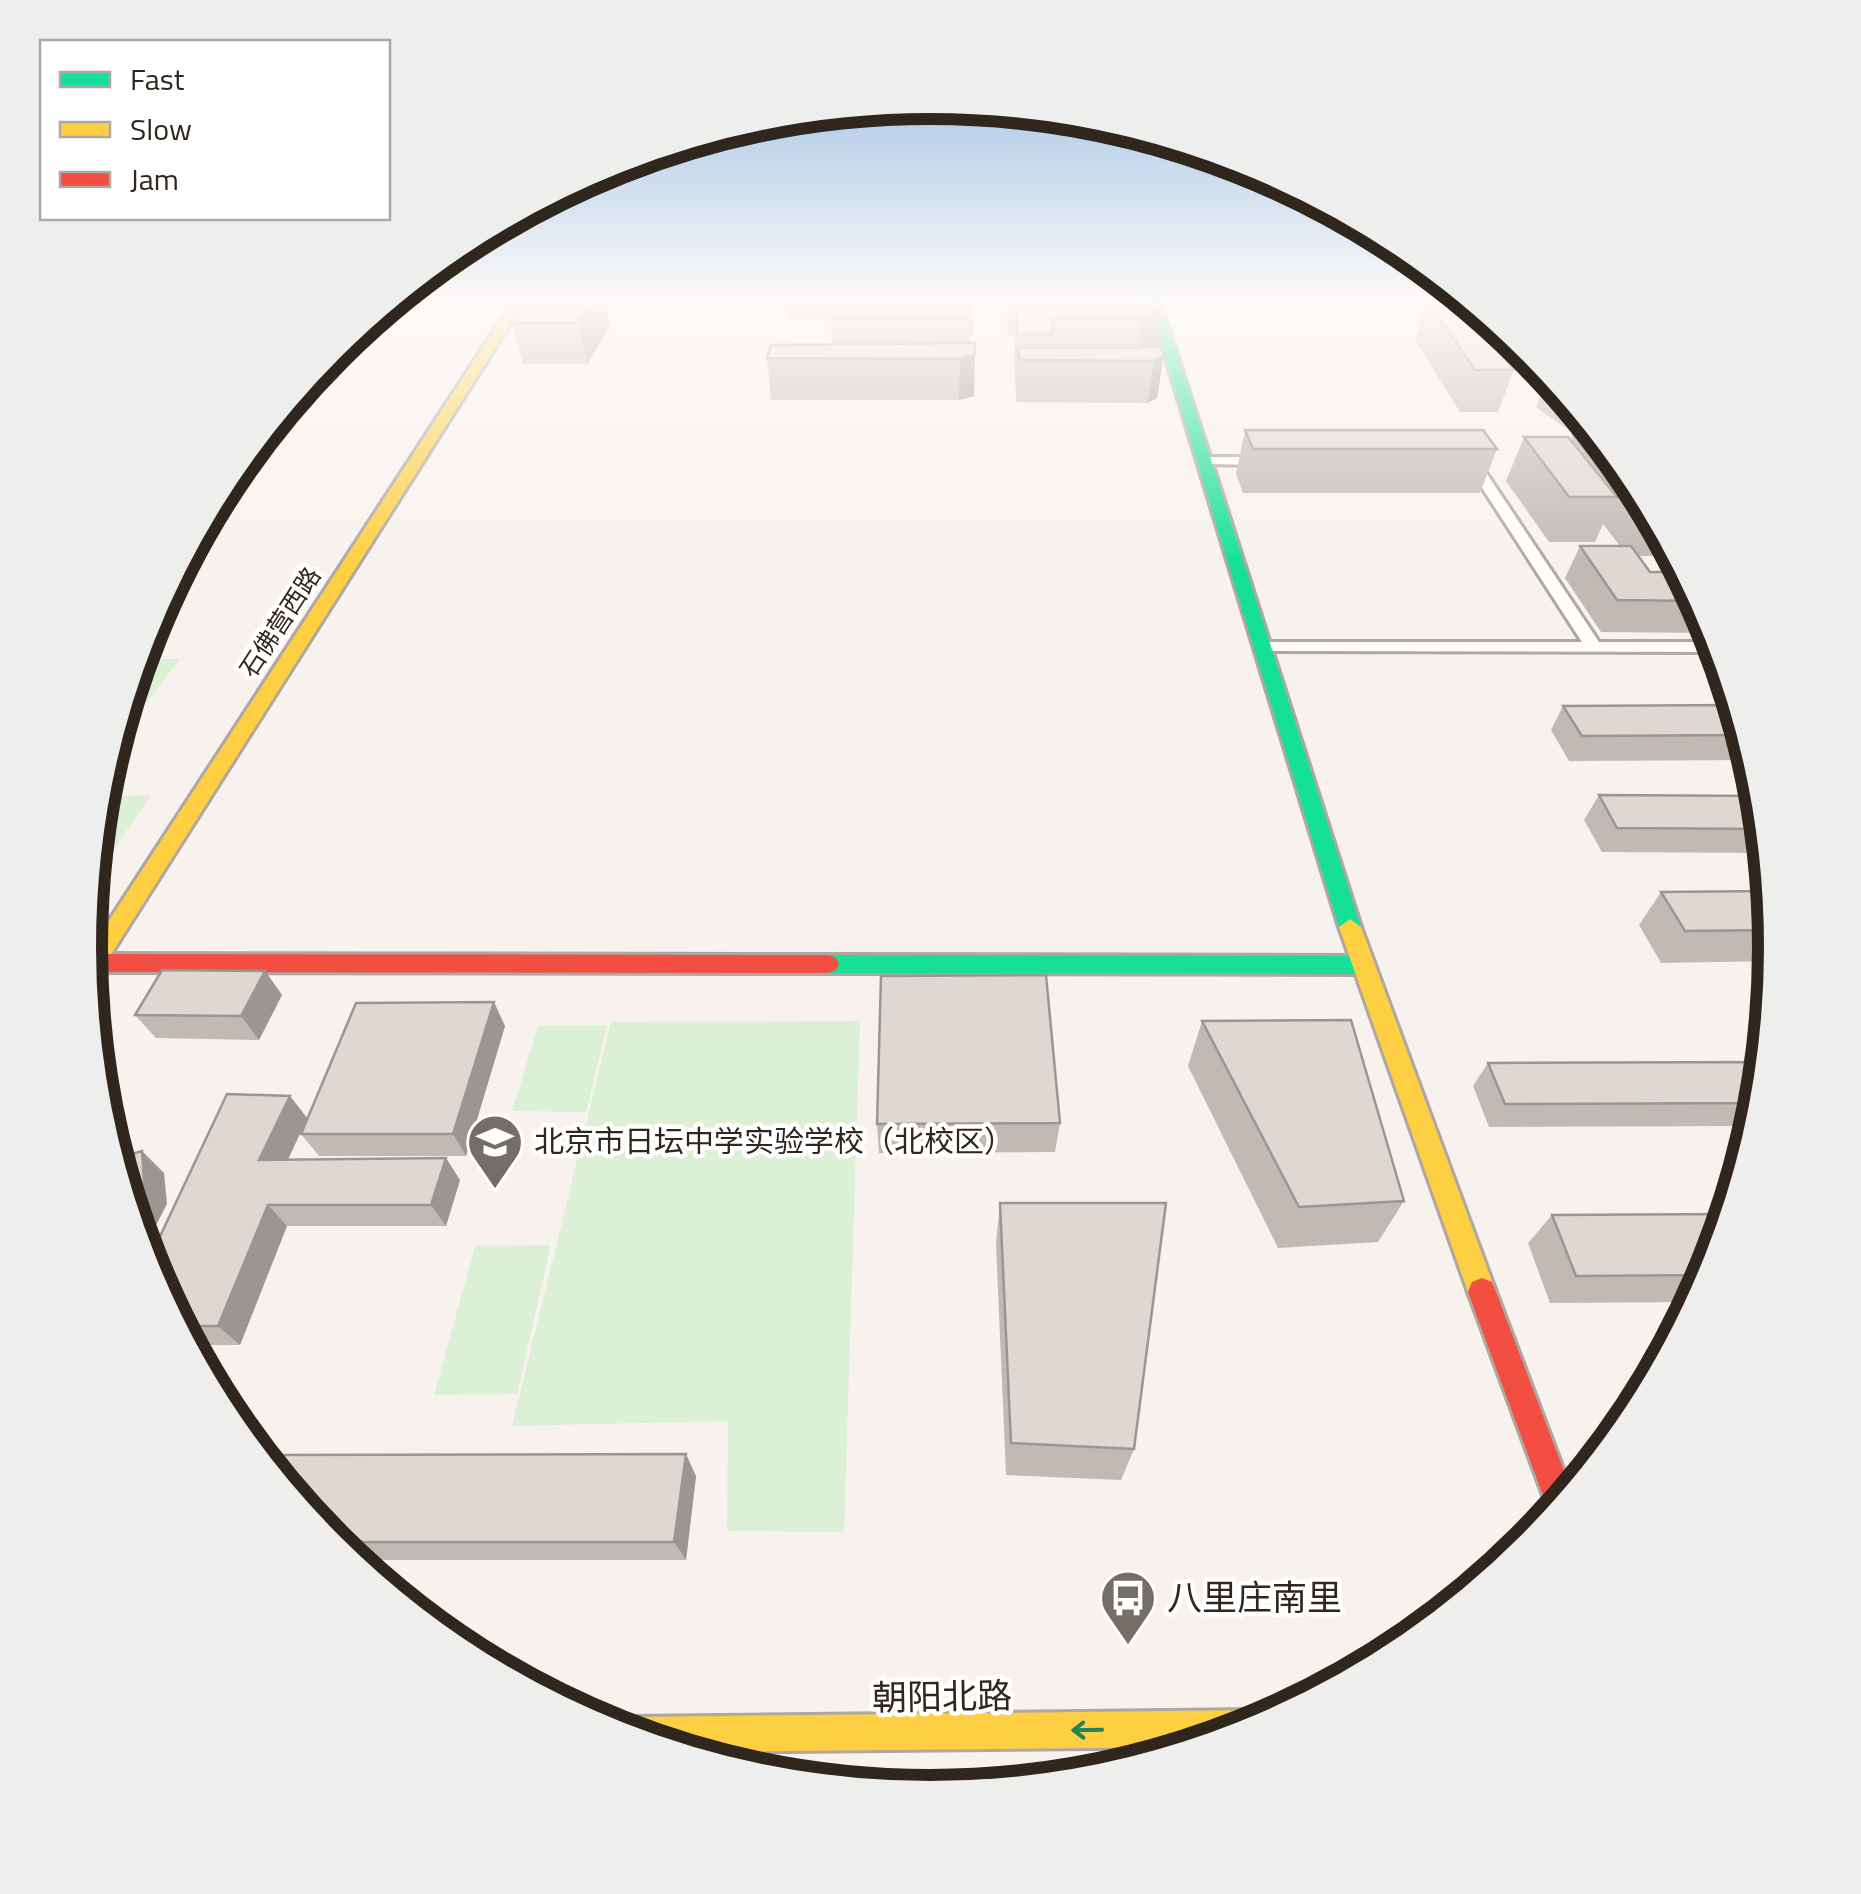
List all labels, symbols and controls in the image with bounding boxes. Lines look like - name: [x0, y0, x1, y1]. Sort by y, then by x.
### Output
- legend: [40, 40, 390, 220]
- text: Fast: [130, 56, 185, 102]
- text: Slow: [130, 106, 192, 152]
- text: Jam: [130, 156, 179, 202]
- street label: 石佛营西路: [230, 559, 330, 685]
- school or university icon: 北京市日坛中学实验学校（北校区）: [465, 1112, 525, 1191]
- place label: 北京市日坛中学实验学校（北校区）: [534, 1118, 1014, 1164]
- bus stop icon: 八里庄南里: [1098, 1568, 1158, 1647]
- place label: 八里庄南里: [1167, 1570, 1342, 1624]
- street label: 朝阳北路: [872, 1668, 1012, 1724]
- one-way arrow: [1072, 1721, 1104, 1740]

